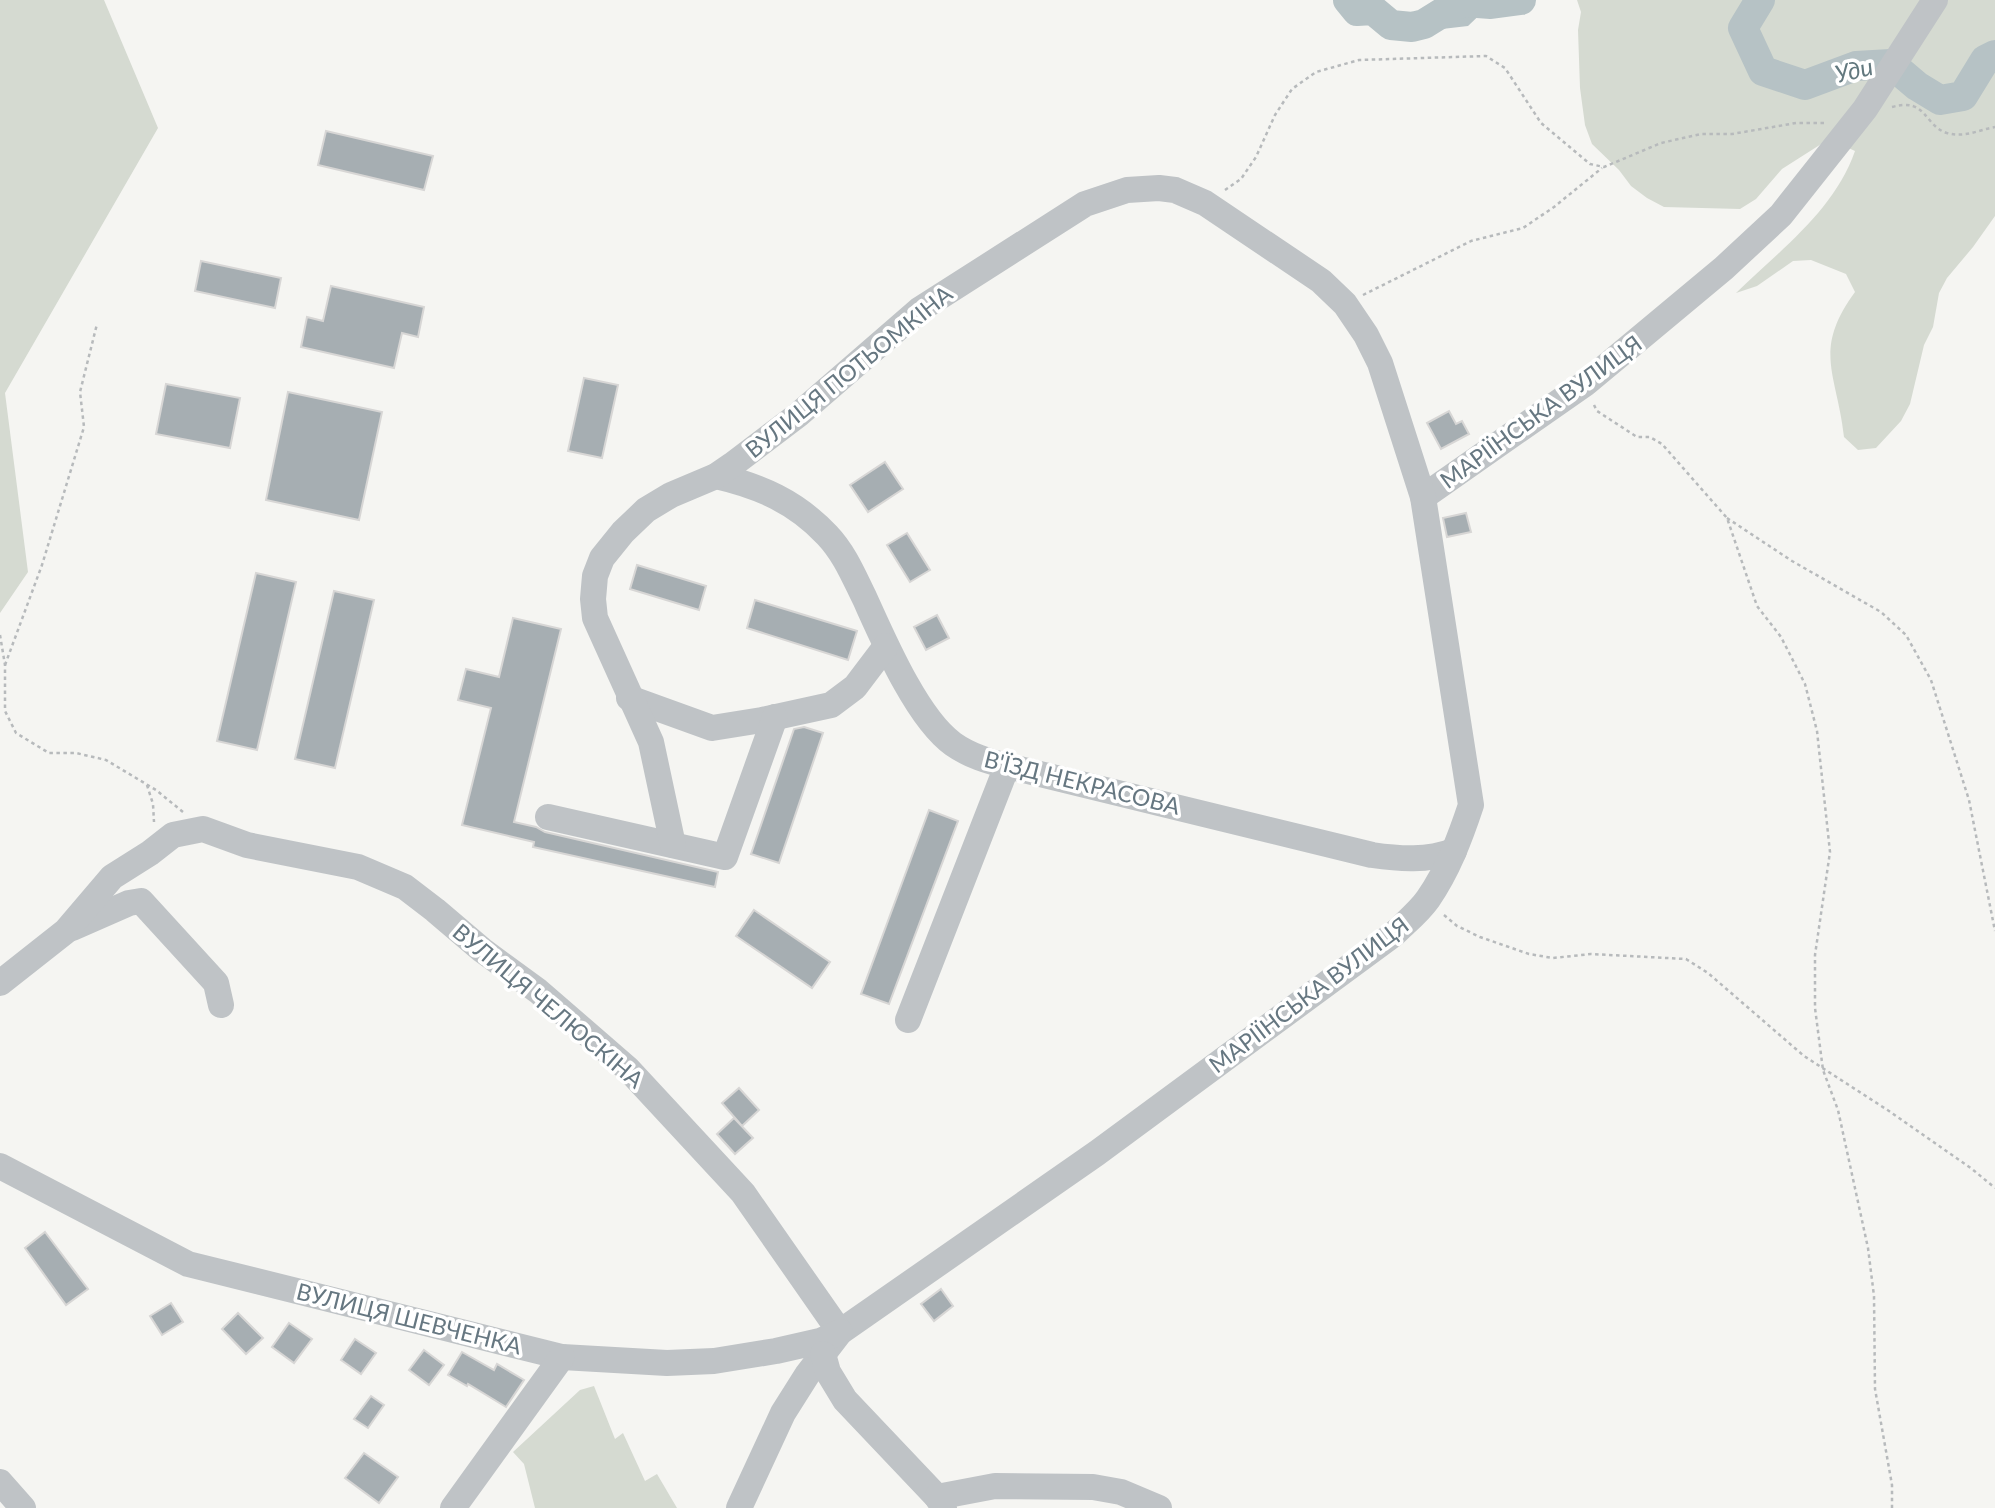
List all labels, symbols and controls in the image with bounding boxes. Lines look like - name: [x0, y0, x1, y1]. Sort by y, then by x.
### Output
- water label: Уди: [1832, 51, 1875, 88]
- street label: ВУЛИЦЯ ПОТЬОМКІНА: [739, 279, 958, 463]
- street label: МАРІЇНСЬКА ВУЛИЦЯ: [1434, 329, 1647, 494]
- street label: В'ЇЗД НЕКРАСОВА: [981, 744, 1183, 820]
- street label: МАРІЇНСЬКА ВУЛИЦЯ: [1203, 910, 1414, 1078]
- street label: ВУЛИЦЯ ЧЕЛЮСКІНА: [448, 917, 650, 1094]
- street label: ВУЛИЦЯ ШЕВЧЕНКА: [294, 1277, 525, 1360]

